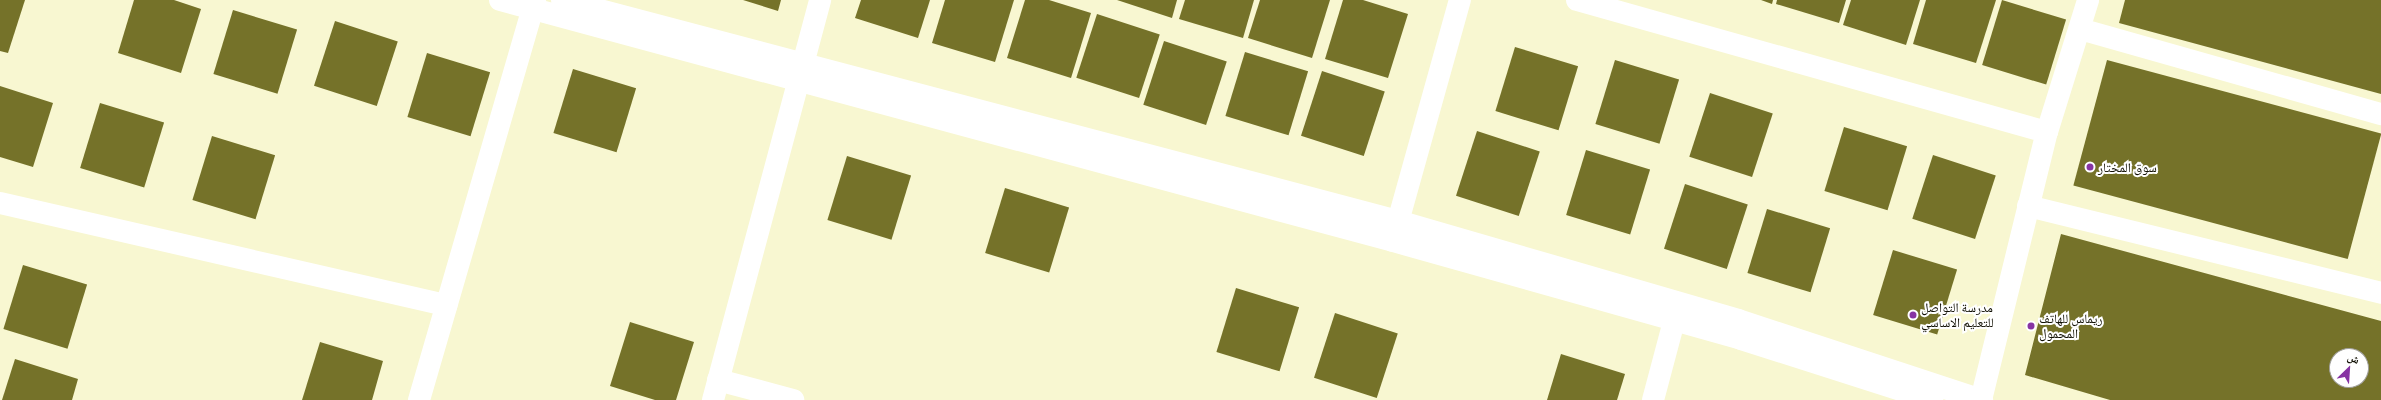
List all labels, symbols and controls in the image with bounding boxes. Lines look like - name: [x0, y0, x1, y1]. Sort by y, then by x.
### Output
- place label: سوق المختار: [2098, 159, 2157, 175]
- marker: سوق المختار: [2085, 162, 2095, 172]
- place label: مدرسة التواصل للتعليم الاساسي: [1921, 300, 1994, 331]
- marker: مدرسة التواصل للتعليم الاساسي: [1908, 310, 1918, 320]
- place label: ريماس للهاتف المحمول: [2039, 311, 2102, 342]
- marker: ريماس للهاتف المحمول: [2026, 321, 2036, 331]
- north arrow: [2329, 348, 2369, 388]
- text: ش: [2346, 349, 2362, 366]

